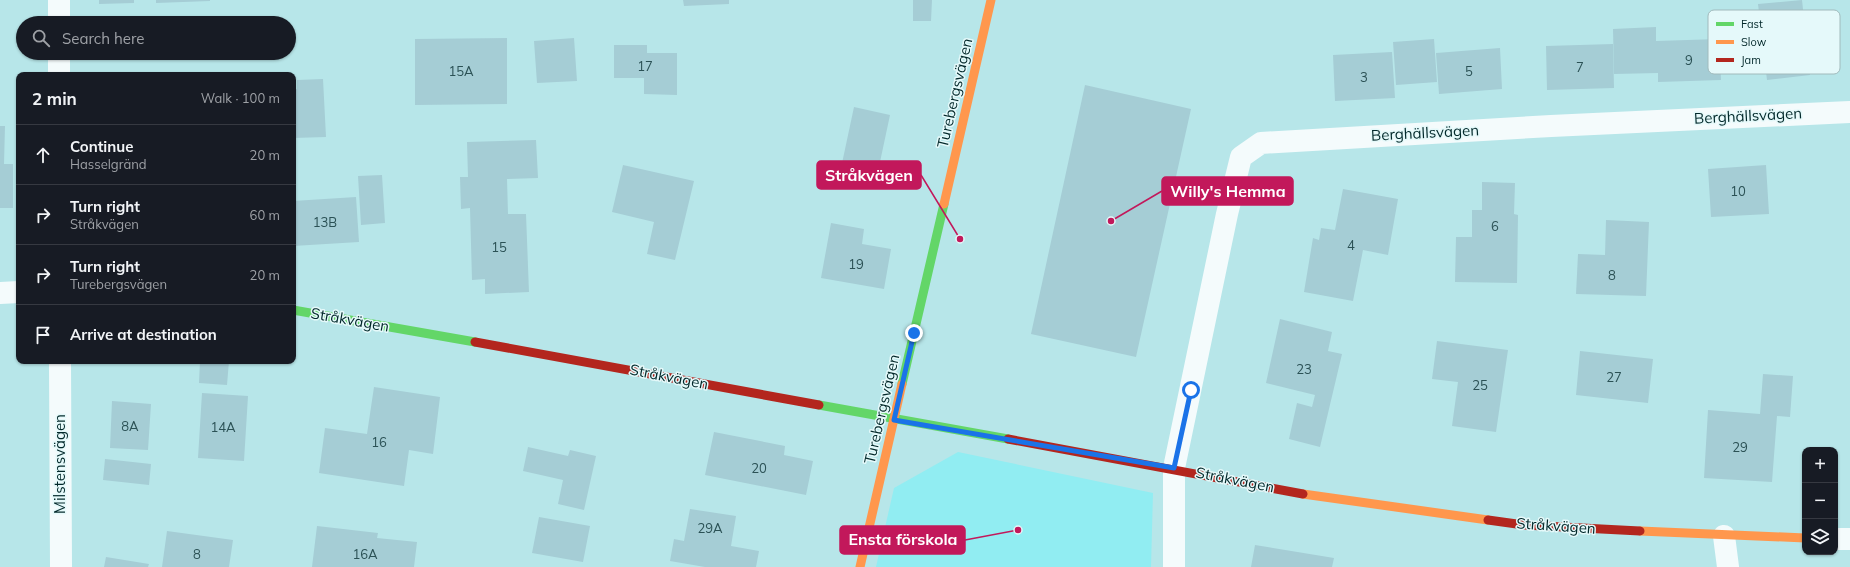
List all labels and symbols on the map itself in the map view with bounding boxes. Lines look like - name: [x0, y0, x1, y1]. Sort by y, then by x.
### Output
- legend: [1708, 10, 1840, 74]
- text: Fast: [1741, 17, 1763, 31]
- text: Slow: [1741, 35, 1767, 49]
- street label: Turebergsvägen: [933, 36, 976, 150]
- house number: 9: [1685, 52, 1693, 68]
- text: Jam: [1741, 53, 1761, 67]
- house number: 17: [637, 58, 653, 74]
- house number: 7: [1576, 59, 1584, 75]
- house number: 15A: [448, 63, 474, 79]
- house number: 5: [1465, 63, 1473, 79]
- house number: 3: [1360, 69, 1368, 85]
- street label: Berghällsvägen: [1694, 103, 1802, 128]
- street label: Berghällsvägen: [1371, 120, 1479, 145]
- callout: Stråkvägen: [817, 161, 921, 189]
- text: Stråkvägen: [825, 165, 913, 185]
- callout: Willy's Hemma: [1162, 177, 1293, 205]
- text: Willy's Hemma: [1170, 181, 1286, 201]
- house number: 10: [1730, 183, 1746, 199]
- house number: 13B: [313, 214, 337, 230]
- house number: 6: [1491, 218, 1499, 234]
- house number: 4: [1347, 237, 1355, 253]
- house number: 15: [491, 239, 507, 255]
- house number: 19: [848, 256, 864, 272]
- house number: 8: [1608, 267, 1616, 283]
- street label: Stråkvägen: [309, 303, 391, 336]
- route end: [905, 324, 923, 342]
- street label: Turebergsvägen: [860, 352, 903, 466]
- street label: Stråkvägen: [628, 360, 710, 393]
- house number: 23: [1296, 361, 1312, 377]
- house number: 27: [1606, 369, 1622, 385]
- house number: 25: [1472, 377, 1488, 393]
- route start: [1182, 381, 1200, 399]
- street label: Milstensvägen: [50, 414, 69, 514]
- house number: 8A: [121, 418, 139, 434]
- house number: 14A: [210, 419, 236, 435]
- house number: 16: [371, 434, 387, 450]
- house number: 29: [1732, 439, 1748, 455]
- house number: 20: [751, 460, 767, 476]
- street label: Stråkvägen: [1194, 463, 1276, 496]
- street label: Stråkvägen: [1516, 513, 1596, 538]
- house number: 29A: [697, 520, 723, 536]
- callout: Ensta förskola: [840, 526, 965, 554]
- text: Ensta förskola: [848, 529, 958, 549]
- house number: 8: [193, 546, 201, 562]
- house number: 16A: [352, 546, 378, 562]

